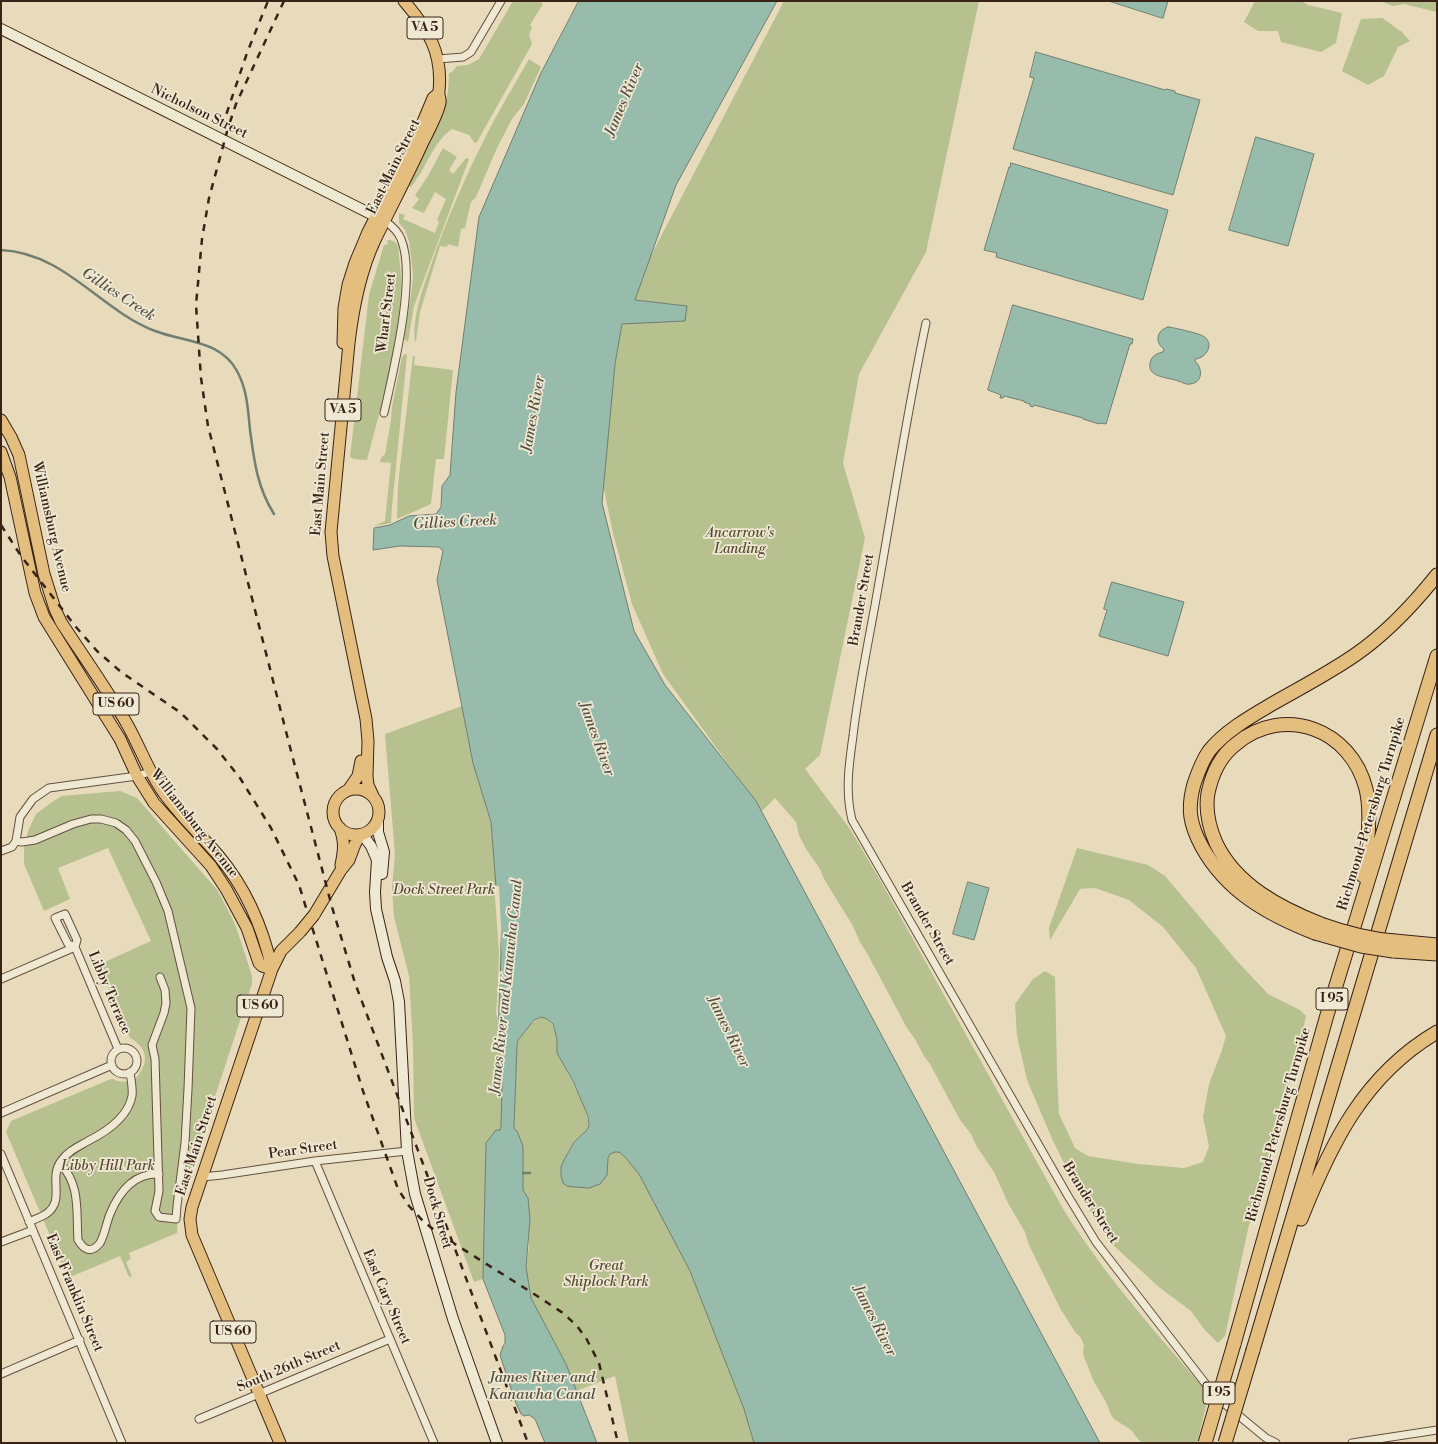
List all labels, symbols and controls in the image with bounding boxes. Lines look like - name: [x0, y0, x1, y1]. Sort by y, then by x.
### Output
- road number: VA 5: [407, 17, 443, 39]
- water label: James River: [602, 61, 648, 139]
- street label: Nicholson Street: [148, 81, 250, 143]
- street label: East Main Street: [364, 117, 424, 217]
- water label: Gillies Creek: [78, 265, 158, 325]
- street label: Wharf Street: [374, 272, 400, 354]
- water label: James River: [518, 374, 550, 454]
- road number: VA 5: [325, 399, 361, 421]
- street label: East Main Street: [308, 431, 334, 537]
- street label: Williamsburg Avenue: [28, 460, 74, 594]
- water label: Gillies Creek: [412, 512, 498, 534]
- park label: Ancarrow's Landing: [706, 526, 774, 558]
- street label: Brander Street: [846, 553, 878, 647]
- road number: US 60: [93, 693, 139, 715]
- water label: James River: [574, 699, 618, 779]
- street label: Richmond-Petersburg Turnpike: [1334, 715, 1410, 913]
- street label: Williamsburg Avenue: [146, 766, 242, 882]
- water label: James River and Kanawha Canal: [487, 878, 527, 1096]
- street label: Brander Street: [896, 879, 958, 969]
- park label: Dock Street Park: [393, 883, 495, 899]
- street label: Libby Terrace: [84, 949, 134, 1037]
- road number: I 95: [1316, 988, 1348, 1010]
- water label: James River: [703, 993, 753, 1071]
- road number: US 60: [237, 995, 283, 1017]
- street label: Richmond-Petersburg Turnpike: [1243, 1026, 1315, 1224]
- street label: East Main Street: [173, 1094, 221, 1198]
- street label: Pear Street: [267, 1137, 339, 1163]
- park label: Libby Hill Park: [61, 1159, 155, 1175]
- street label: Brander Street: [1058, 1159, 1122, 1247]
- street label: Dock Street: [419, 1175, 455, 1251]
- street label: East Franklin Street: [42, 1231, 106, 1355]
- street label: East Cary Street: [358, 1247, 414, 1347]
- park label: Great Shiplock Park: [563, 1259, 649, 1292]
- water label: James River: [848, 1282, 900, 1360]
- road number: US 60: [210, 1321, 256, 1343]
- street label: South 26th Street: [235, 1338, 343, 1396]
- water label: James River and Kanawha Canal: [488, 1369, 596, 1404]
- road number: I 95: [1203, 1382, 1235, 1404]

